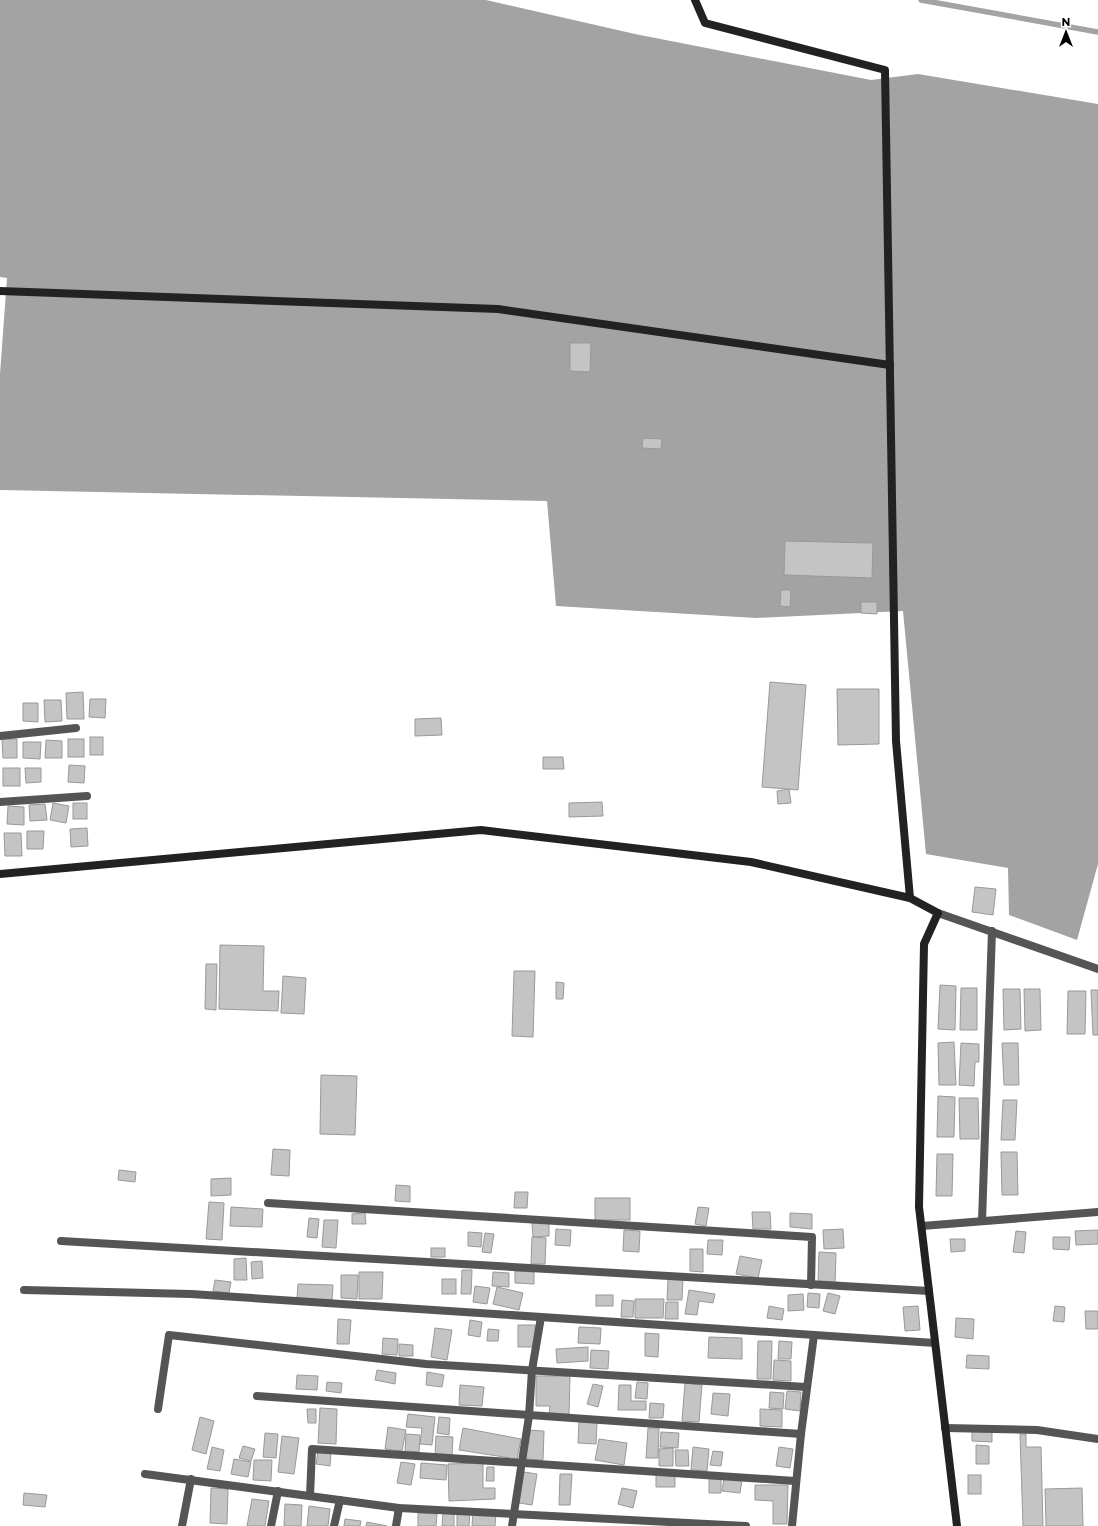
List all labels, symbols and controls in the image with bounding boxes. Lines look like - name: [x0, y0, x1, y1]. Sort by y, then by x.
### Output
- north arrow: [1046, 12, 1086, 52]
- text: N: [1062, 15, 1070, 29]

